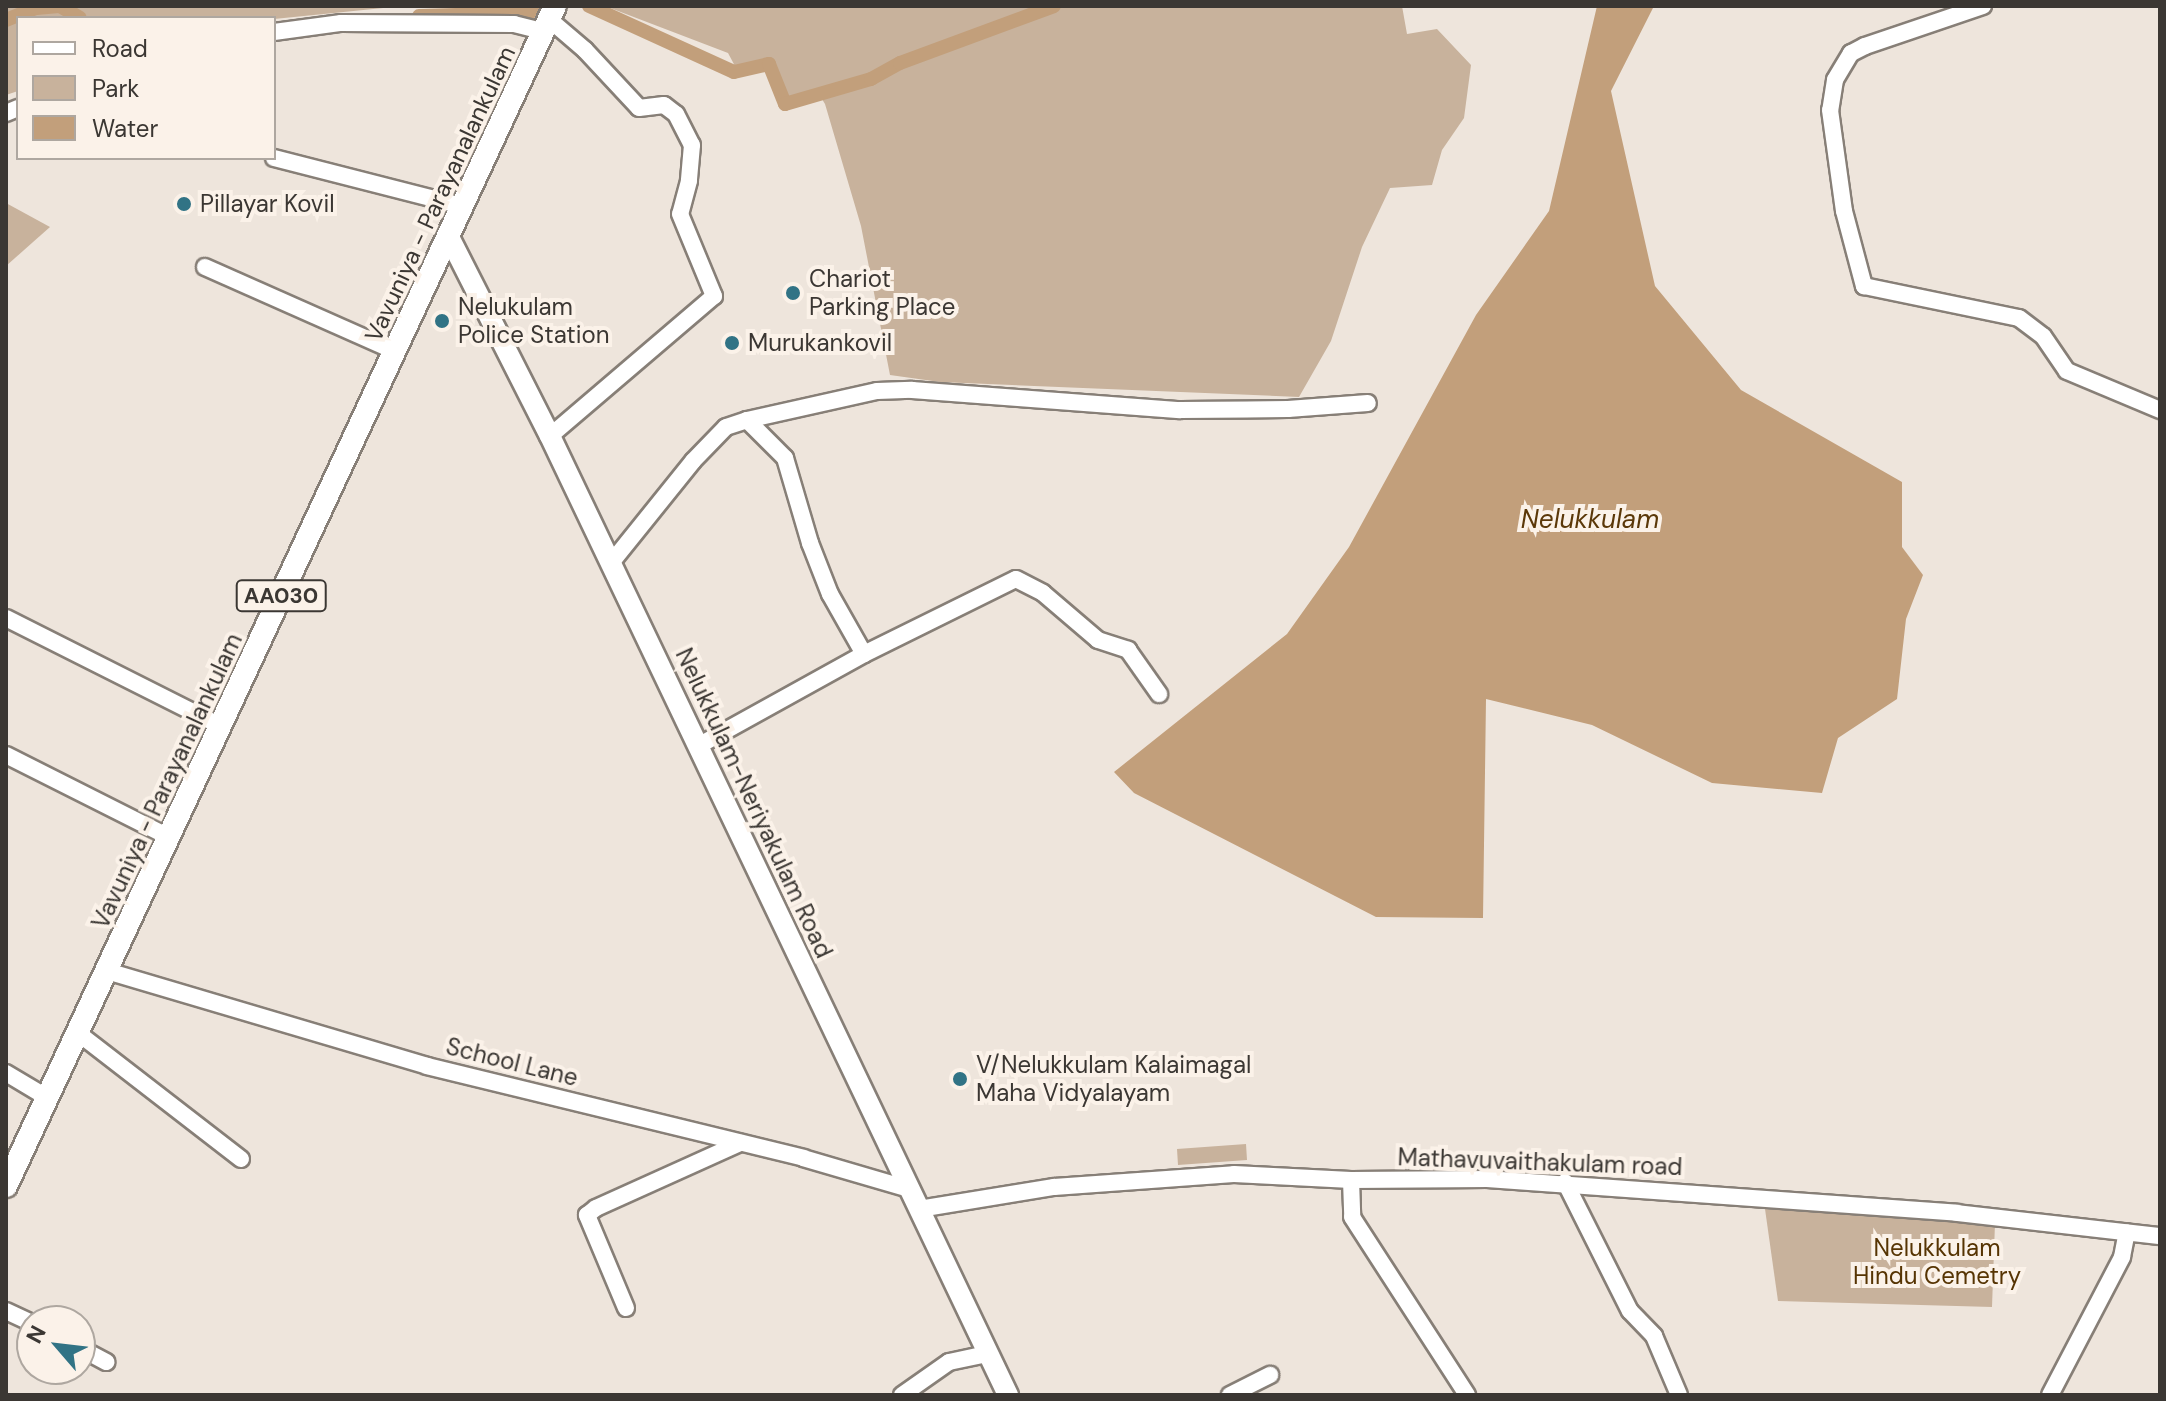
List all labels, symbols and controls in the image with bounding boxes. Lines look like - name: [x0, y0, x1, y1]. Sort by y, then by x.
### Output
- legend: [16, 16, 276, 160]
- text: Road: [92, 33, 148, 64]
- street label: Vavuniya - Parayanalankulam: [359, 42, 521, 346]
- text: Park: [92, 73, 139, 104]
- text: Water: [92, 113, 158, 144]
- place label: Pillayar Kovil: [200, 190, 335, 218]
- marker: Pillayar Kovil: [175, 195, 193, 213]
- place label: Chariot Parking Place: [809, 265, 955, 321]
- marker: Chariot Parking Place: [784, 284, 802, 302]
- place label: Nelukulam Police Station: [458, 293, 610, 349]
- marker: Nelukulam Police Station: [433, 312, 451, 330]
- place label: Murukankovil: [748, 329, 892, 357]
- marker: Murukankovil: [723, 334, 741, 352]
- water label: Nelukkulam: [1521, 504, 1659, 536]
- road number: AA030: [235, 578, 327, 614]
- street label: Vavuniya - Parayanalankulam: [86, 629, 248, 933]
- street label: Nelukkulam-Neriyakulam Road: [669, 644, 839, 962]
- street label: School Lane: [443, 1032, 581, 1092]
- place label: V/Nelukkulam Kalaimagal Maha Vidyalayam: [976, 1051, 1251, 1107]
- marker: V/Nelukkulam Kalaimagal Maha Vidyalayam: [951, 1070, 969, 1088]
- street label: Mathavuvaithakulam road: [1397, 1143, 1683, 1181]
- park label: Nelukkulam Hindu Cemetry: [1853, 1234, 2021, 1290]
- north arrow: [16, 1305, 96, 1385]
- text: N: [20, 1321, 53, 1348]

